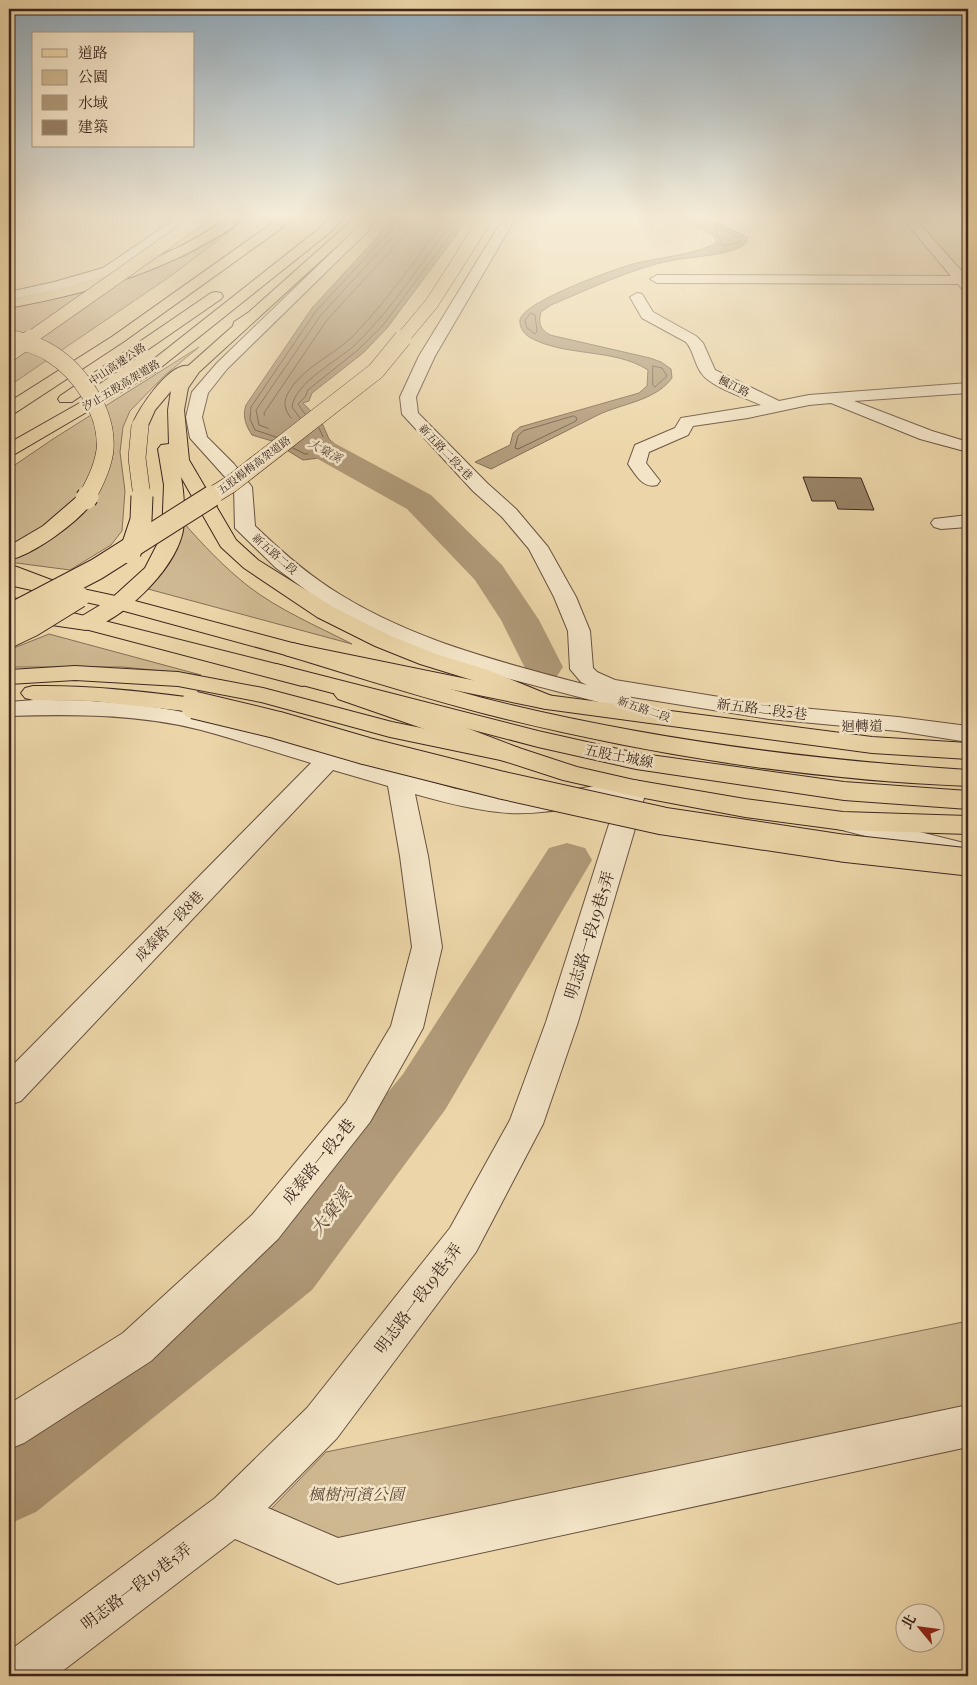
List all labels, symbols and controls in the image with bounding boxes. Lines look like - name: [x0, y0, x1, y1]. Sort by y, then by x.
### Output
- legend: [32, 32, 195, 148]
- text: 道路: [78, 44, 108, 62]
- text: 公園: [78, 68, 108, 86]
- text: 水域: [78, 94, 108, 112]
- text: 建築: [78, 118, 108, 136]
- street label: 中山高速公路: [86, 341, 148, 388]
- street label: 汐止五股高架道路: [80, 357, 162, 414]
- street label: 楓江路: [716, 373, 751, 400]
- street label: 新五路二段2巷: [416, 422, 475, 483]
- street label: 五股楊梅高架道路: [215, 434, 293, 497]
- water label: 大窠溪: [306, 436, 346, 467]
- street label: 新五路二段: [250, 531, 300, 577]
- street label: 新五路二段: [616, 694, 672, 725]
- street label: 新五路二段2巷: [716, 696, 808, 723]
- street label: 迴轉道: [841, 718, 883, 735]
- street label: 五股土城線: [583, 741, 655, 772]
- street label: 明志路一段19巷5弄: [561, 869, 618, 1002]
- street label: 成泰路一段8巷: [132, 888, 207, 965]
- street label: 成泰路一段2巷: [278, 1115, 359, 1208]
- water label: 大窠溪: [306, 1183, 358, 1240]
- street label: 明志路一段19巷5弄: [371, 1239, 466, 1357]
- park label: 楓樹河濱公園: [308, 1485, 407, 1504]
- street label: 明志路一段19巷5弄: [77, 1539, 195, 1634]
- north arrow: [894, 1602, 944, 1652]
- text: 北: [898, 1612, 920, 1632]

